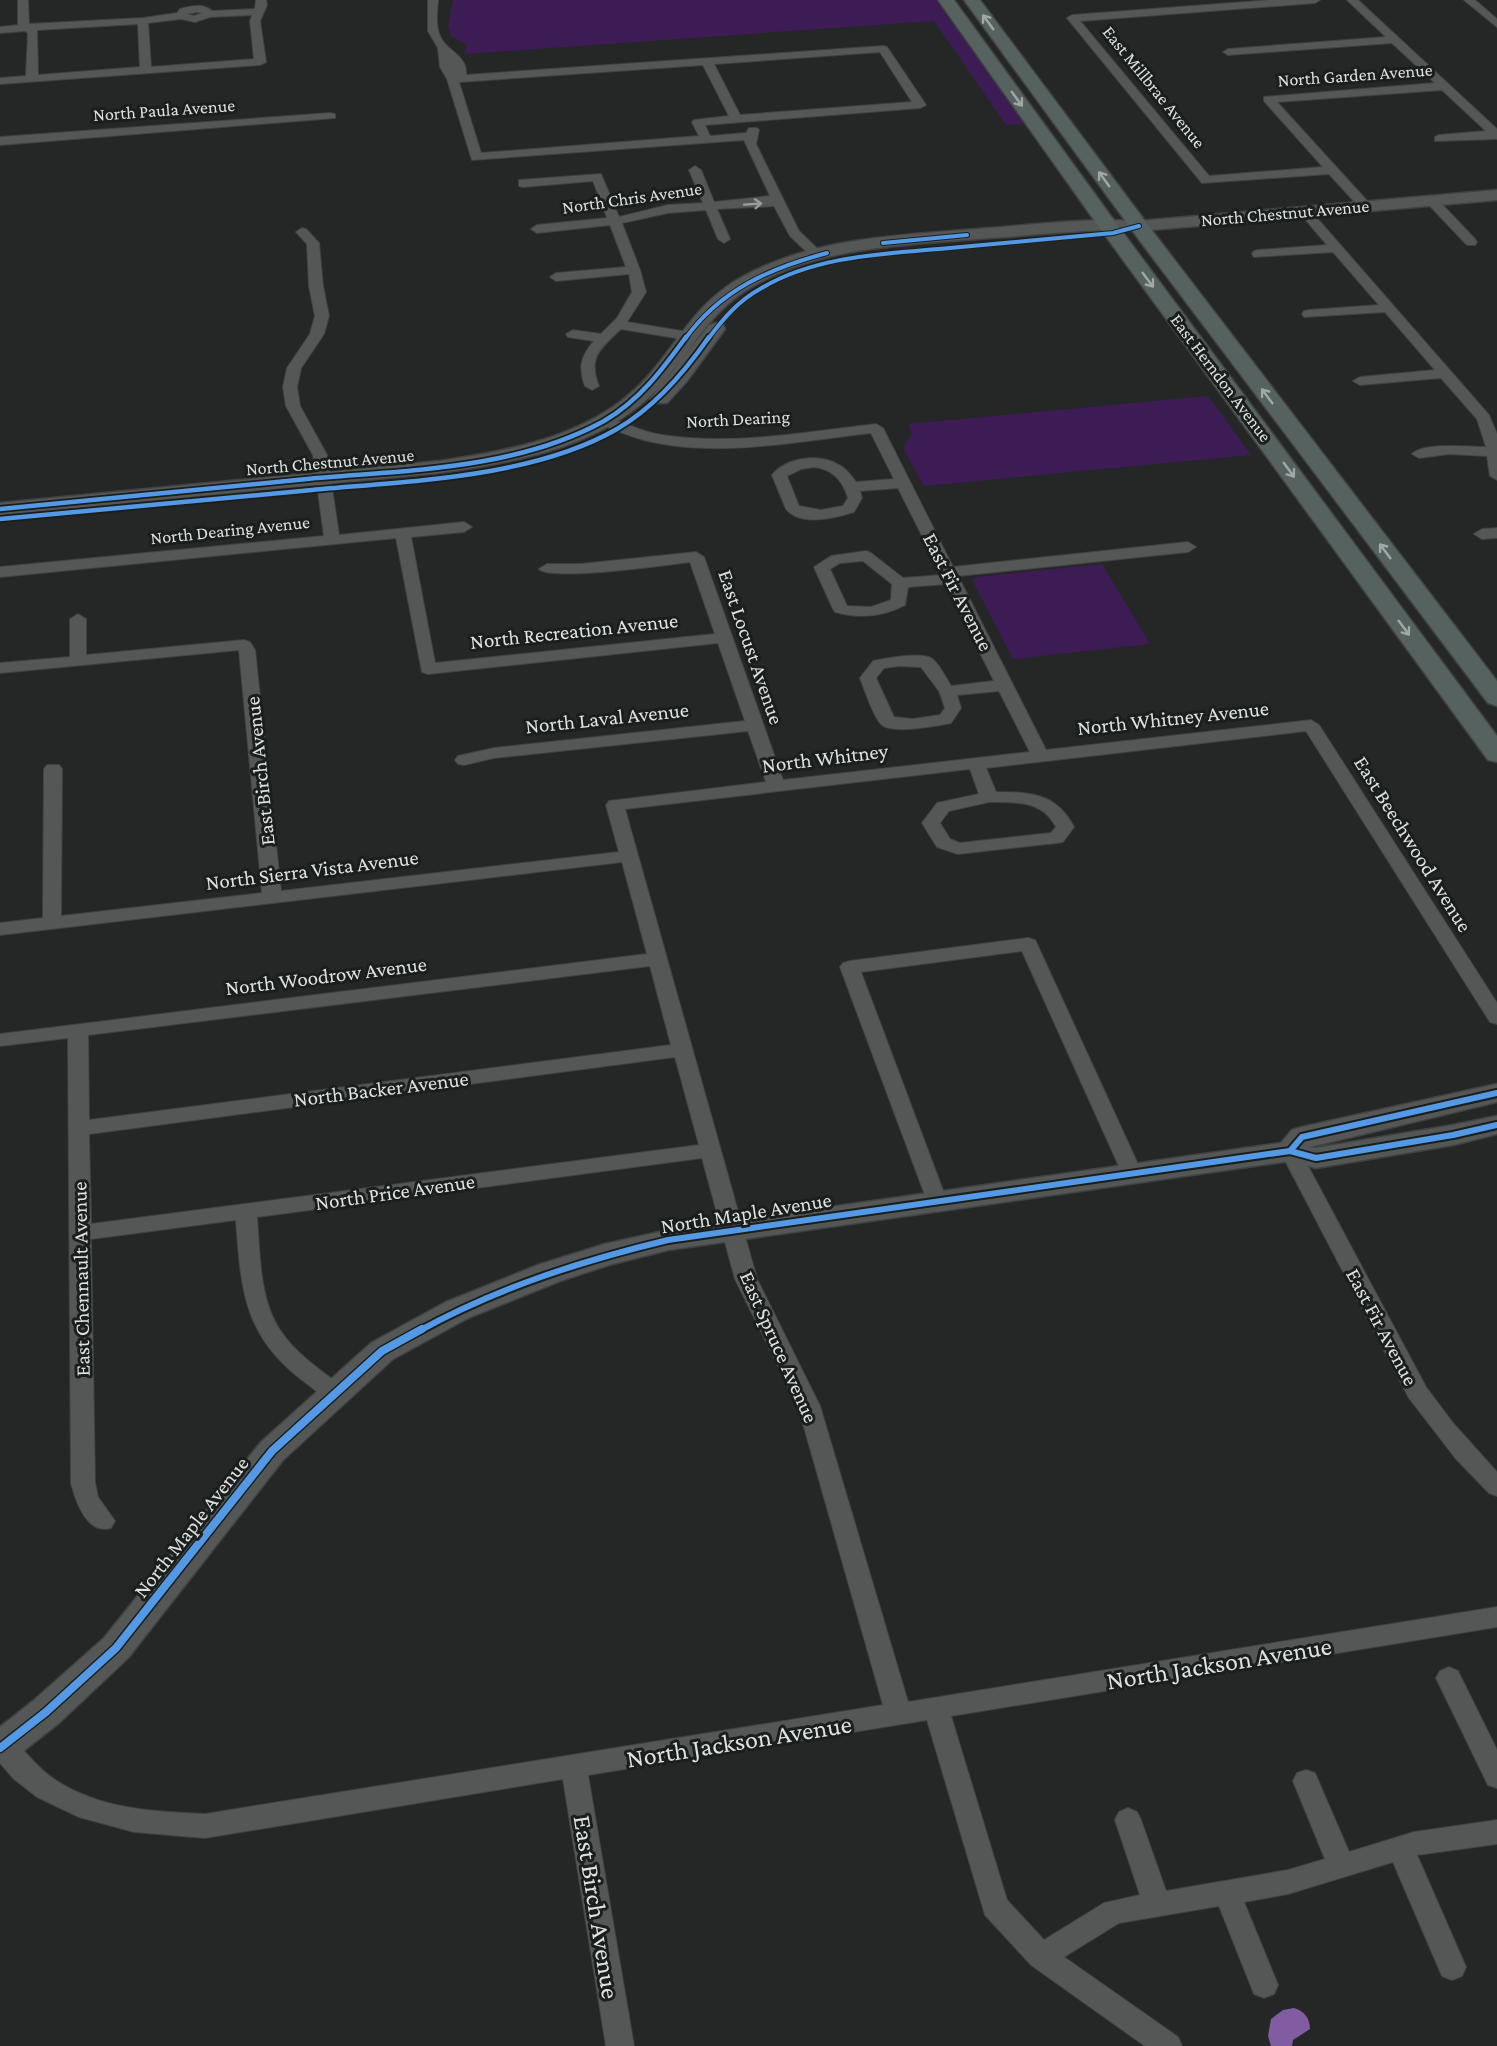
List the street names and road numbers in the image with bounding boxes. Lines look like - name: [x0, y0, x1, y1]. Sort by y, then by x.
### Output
- street label: East Millbrae Avenue: [1099, 22, 1210, 152]
- street label: North Garden Avenue: [1277, 60, 1433, 90]
- street label: North Paula Avenue: [92, 95, 236, 125]
- street label: North Chris Avenue: [561, 178, 703, 218]
- street label: North Chestnut Avenue: [1200, 196, 1370, 230]
- street label: East Herndon Avenue: [1166, 310, 1276, 446]
- street label: North Dearing: [686, 406, 791, 432]
- street label: North Chestnut Avenue: [245, 445, 415, 479]
- street label: North Dearing Avenue: [149, 512, 311, 548]
- street label: East Fir Avenue: [918, 529, 998, 655]
- street label: East Locust Avenue: [713, 567, 789, 727]
- street label: North Recreation Avenue: [469, 608, 679, 654]
- street label: East Birch Avenue: [240, 695, 280, 847]
- street label: North Whitney Avenue: [1076, 696, 1270, 740]
- street label: North Laval Avenue: [524, 697, 690, 739]
- street label: North Whitney: [761, 738, 890, 778]
- street label: East Beechwood Avenue: [1349, 752, 1477, 936]
- street label: North Sierra Vista Avenue: [204, 845, 420, 895]
- street label: North Woodrow Avenue: [224, 952, 428, 1000]
- street label: North Backer Avenue: [292, 1066, 470, 1112]
- street label: North Price Avenue: [314, 1169, 476, 1215]
- street label: East Chennault Avenue: [67, 1181, 95, 1377]
- street label: North Maple Avenue: [659, 1188, 833, 1238]
- street label: East Fir Avenue: [1341, 1264, 1423, 1390]
- street label: East Spruce Avenue: [735, 1268, 823, 1426]
- street label: North Maple Avenue: [128, 1452, 254, 1602]
- street label: North Jackson Avenue: [1104, 1631, 1334, 1696]
- street label: North Jackson Avenue: [624, 1709, 854, 1774]
- street label: East Birch Avenue: [568, 1813, 625, 2001]

